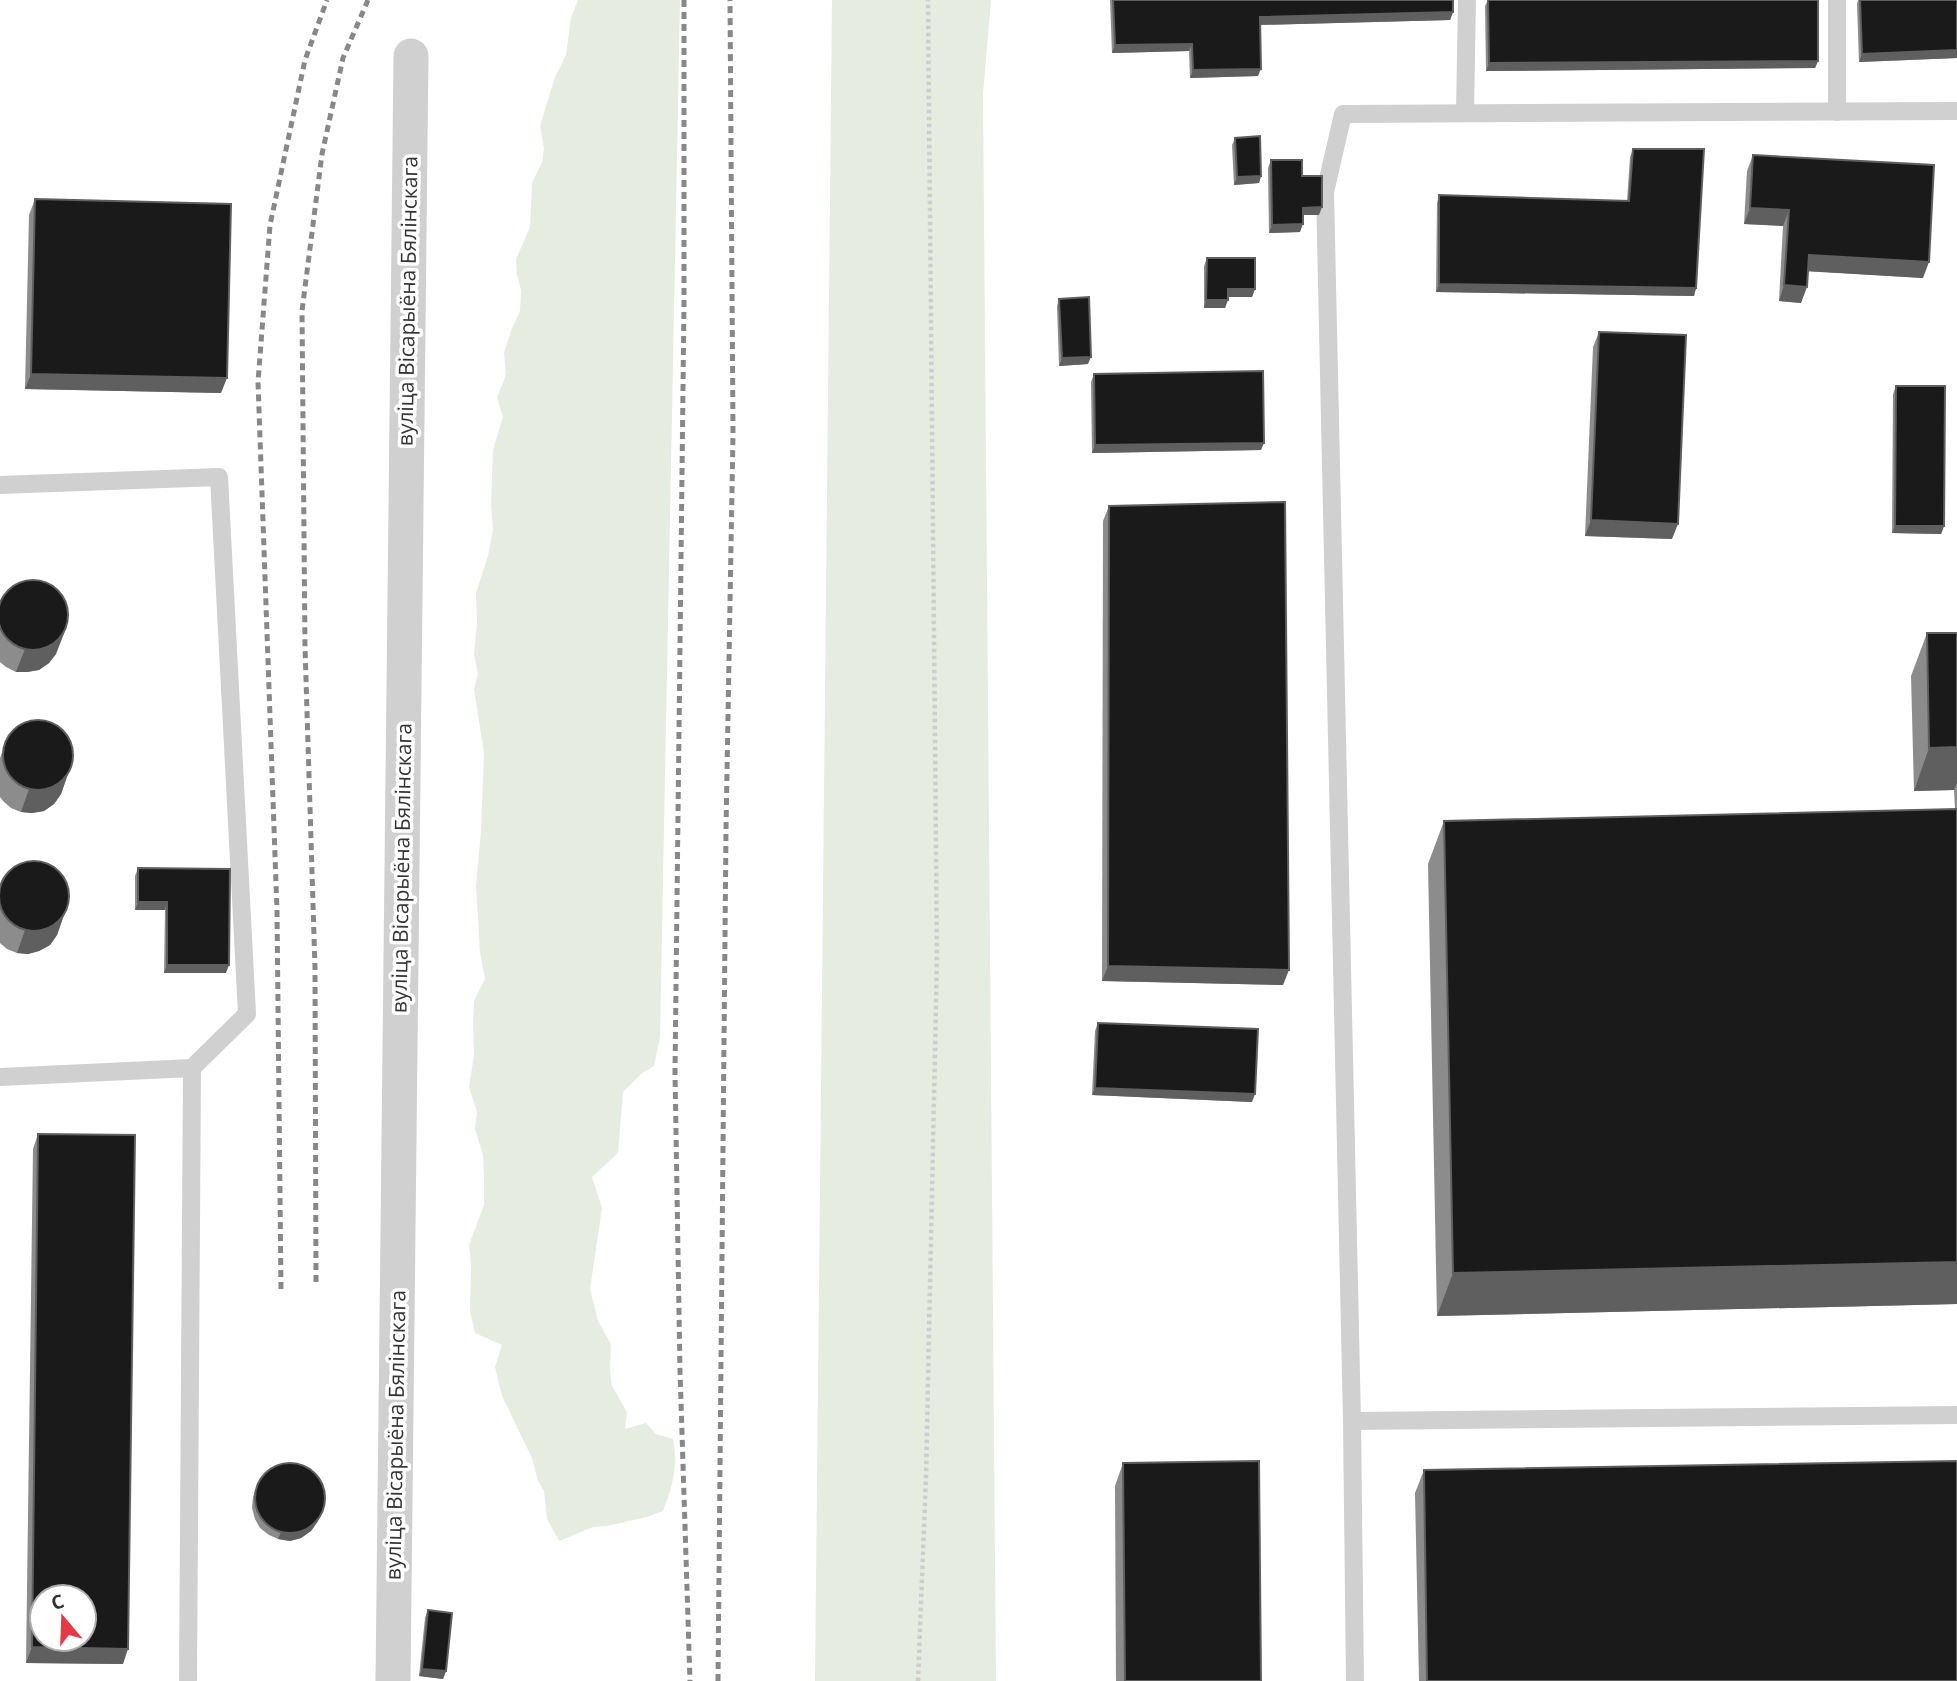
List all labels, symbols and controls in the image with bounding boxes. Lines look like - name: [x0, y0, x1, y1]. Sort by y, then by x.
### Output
- street label: вуліца Вісарыёна Бялінскага: [390, 156, 424, 446]
- street label: вуліца Вісарыёна Бялінскага: [384, 723, 418, 1013]
- street label: вуліца Вісарыёна Бялінскага: [378, 1290, 412, 1580]
- north arrow: [28, 1583, 98, 1653]
- text: С: [48, 1588, 67, 1616]

